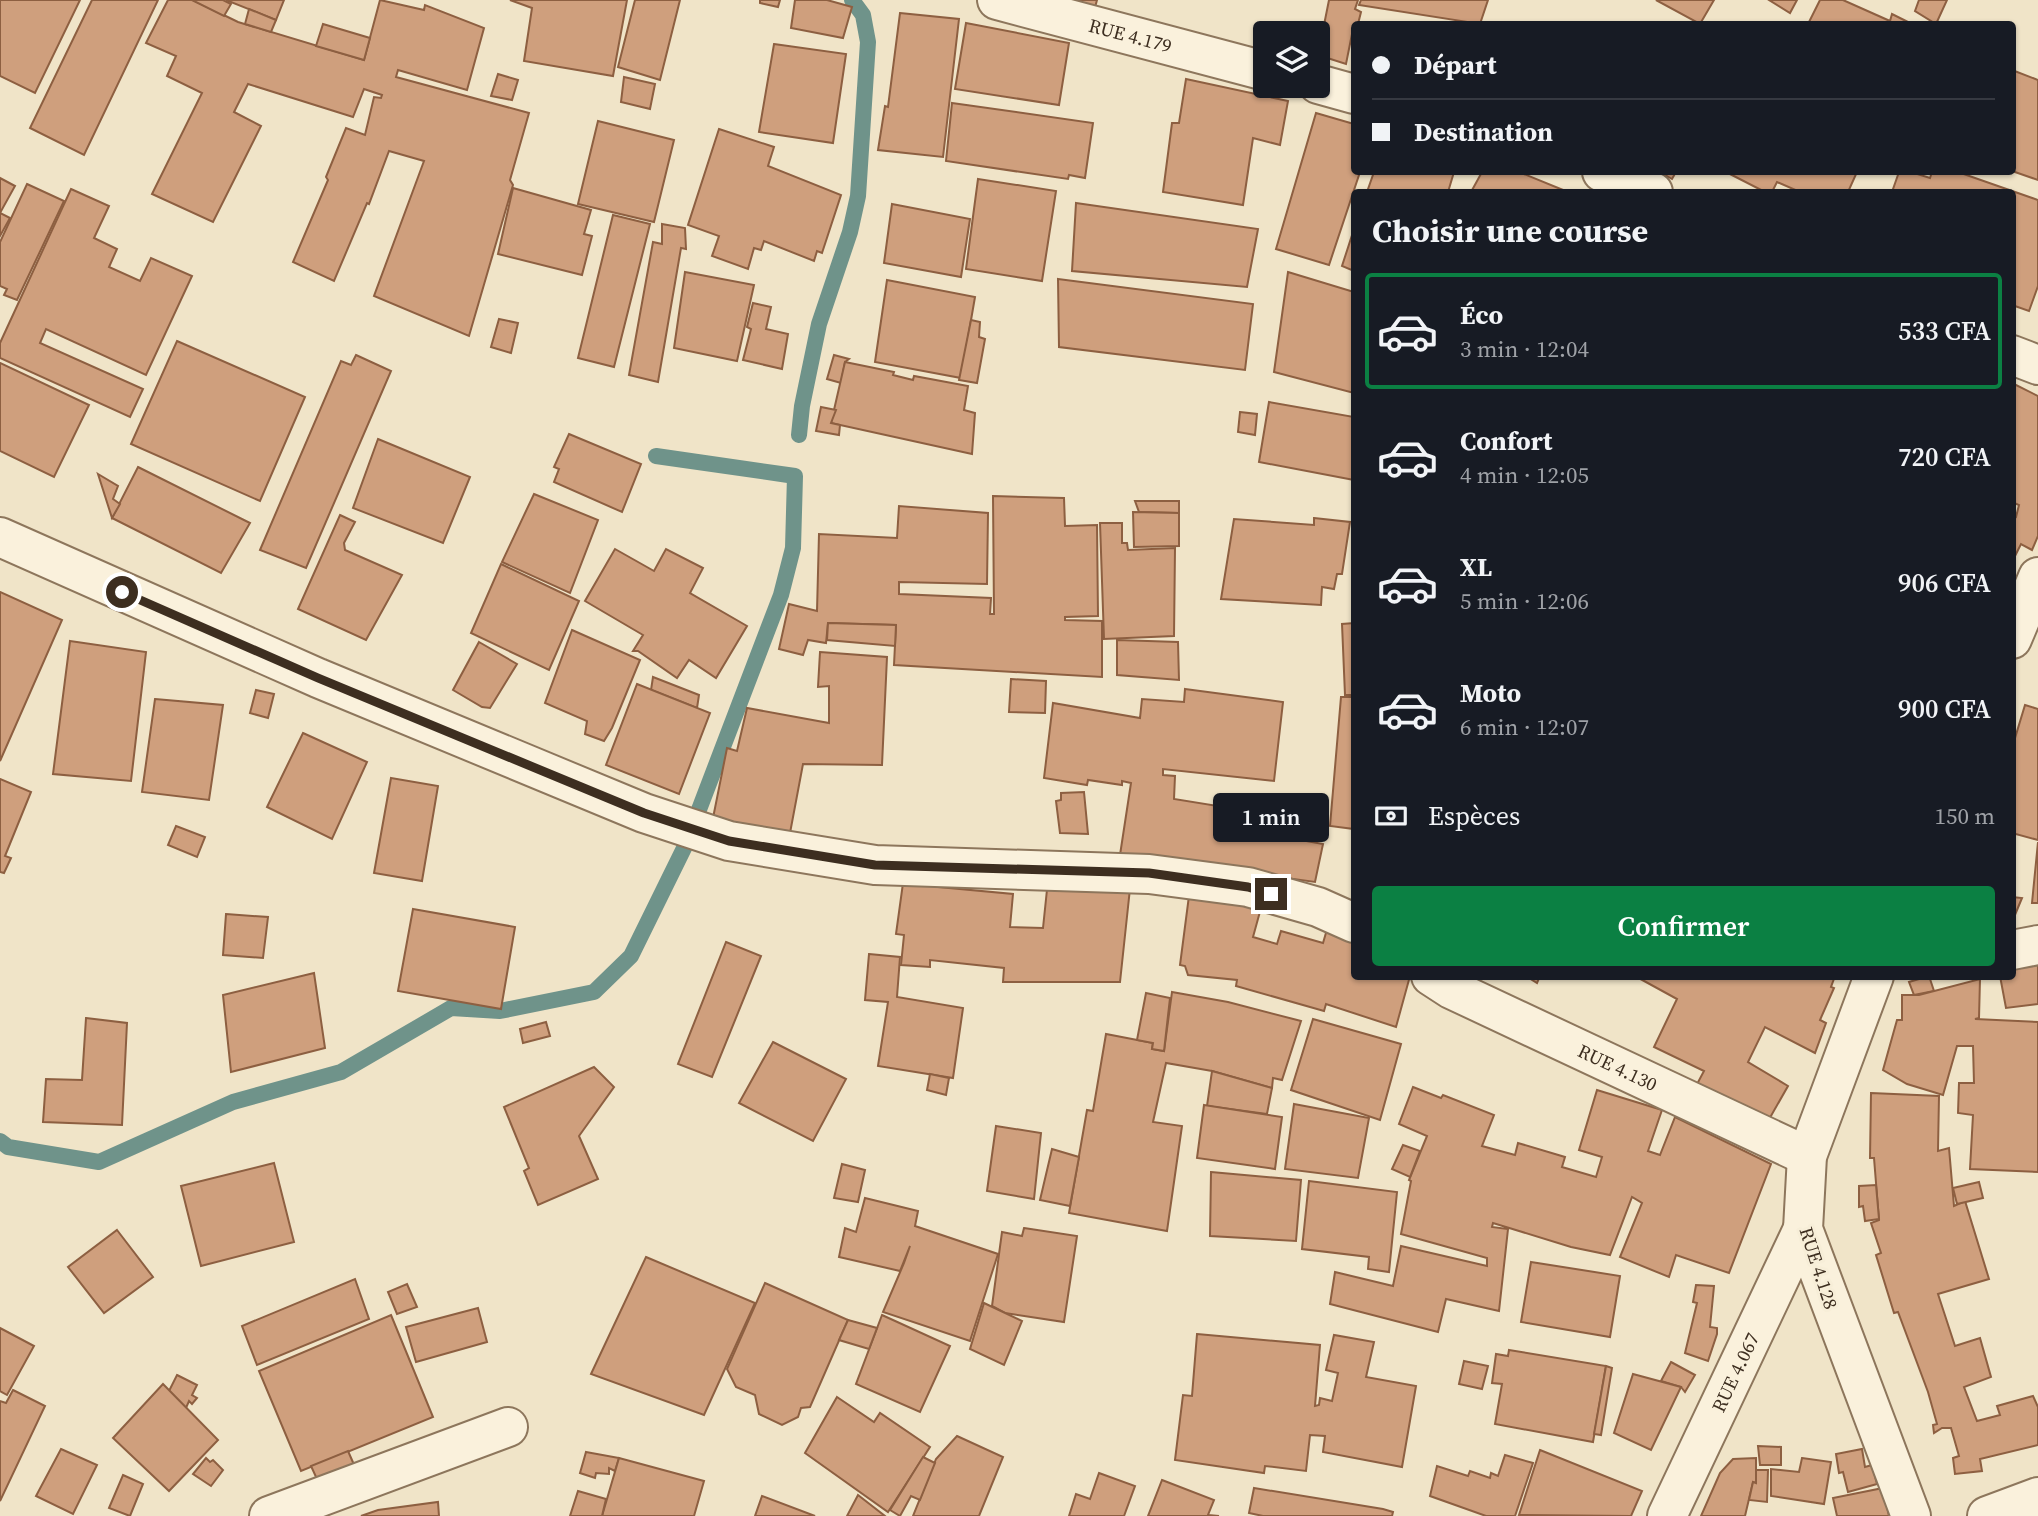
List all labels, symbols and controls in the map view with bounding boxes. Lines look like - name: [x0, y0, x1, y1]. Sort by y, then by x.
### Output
- street label: RUE 4.179: [1086, 12, 1175, 59]
- map controls: [1253, 21, 1330, 98]
- button: layers: [1253, 21, 1330, 98]
- text: Départ: [1414, 47, 1497, 83]
- text: Destination: [1414, 114, 1553, 150]
- text: Choisir une course: [1372, 209, 1648, 253]
- text: Éco: [1460, 297, 1503, 333]
- icon: car: [1376, 300, 1439, 363]
- text: 533 CFA: [1898, 313, 1991, 349]
- text: 3 min · 12:04: [1460, 333, 1589, 365]
- text: Confort: [1460, 423, 1552, 459]
- icon: car: [1376, 426, 1439, 489]
- text: 720 CFA: [1898, 439, 1991, 475]
- text: 4 min · 12:05: [1460, 459, 1589, 491]
- text: XL: [1460, 549, 1492, 585]
- icon: car: [1376, 552, 1439, 615]
- text: 906 CFA: [1898, 565, 1991, 601]
- route start: [106, 576, 138, 608]
- text: 5 min · 12:06: [1460, 585, 1589, 617]
- text: Moto: [1460, 675, 1521, 711]
- icon: car: [1376, 678, 1439, 741]
- text: 900 CFA: [1898, 691, 1991, 727]
- text: 6 min · 12:07: [1460, 711, 1589, 743]
- callout: 1 min: [1213, 792, 1329, 842]
- icon: cash: [1372, 797, 1410, 835]
- text: Espèces: [1428, 798, 1520, 834]
- text: 150 m: [1934, 800, 1995, 832]
- text: 1 min: [1241, 801, 1301, 833]
- route end: [1255, 878, 1287, 910]
- button: Confirmer: [1372, 886, 1995, 966]
- street label: RUE 4.130: [1574, 1037, 1662, 1097]
- street label: RUE 4.128: [1794, 1224, 1844, 1312]
- street label: RUE 4.067: [1705, 1328, 1765, 1416]

